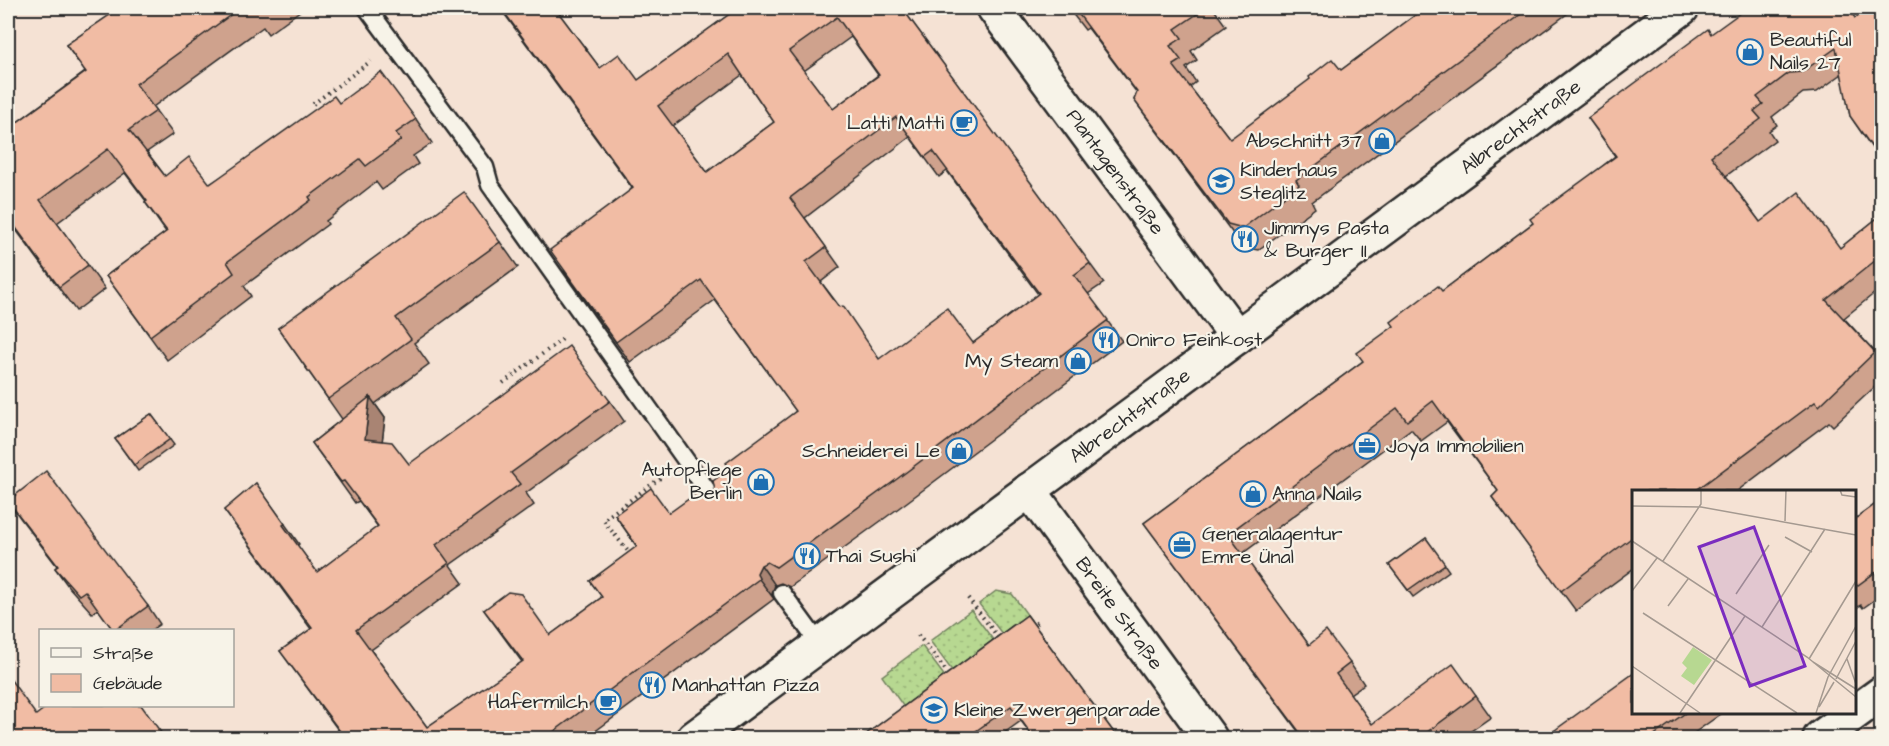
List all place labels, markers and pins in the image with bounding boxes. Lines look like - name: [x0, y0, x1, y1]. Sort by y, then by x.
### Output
- place label: Beautiful Nails 27: [1770, 26, 1852, 77]
- shop icon: Beautiful Nails 27: [1735, 37, 1765, 67]
- cafe icon: Latti Matti: [949, 108, 979, 138]
- place label: Latti Matti: [847, 109, 944, 137]
- shop icon: Abschnitt 37: [1367, 126, 1397, 156]
- place label: Abschnitt 37: [1246, 127, 1362, 155]
- place label: Kinderhaus Steglitz: [1240, 156, 1338, 208]
- school or university icon: Kinderhaus Steglitz: [1206, 166, 1236, 196]
- place label: Jimmys Pasta & Burger II: [1264, 214, 1389, 266]
- restaurant icon: Jimmys Pasta & Burger II: [1230, 224, 1260, 254]
- restaurant icon: Oniro Feinkost: [1091, 325, 1121, 355]
- place label: Oniro Feinkost: [1126, 326, 1262, 354]
- shop icon: My Steam: [1063, 346, 1093, 376]
- place label: My Steam: [965, 347, 1058, 376]
- office icon: Joya Immobilien: [1352, 431, 1382, 461]
- place label: Joya Immobilien: [1386, 432, 1524, 461]
- shop icon: Schneiderei Le: [944, 436, 974, 466]
- place label: Schneiderei Le: [802, 437, 940, 465]
- place label: Autopflege Berlin: [642, 456, 742, 507]
- shop icon: Autopflege Berlin: [746, 467, 776, 497]
- shop icon: Anna Nails: [1238, 479, 1268, 509]
- place label: Anna Nails: [1272, 480, 1362, 508]
- place label: Generalagentur Emre Ünal: [1202, 520, 1342, 571]
- office icon: Generalagentur Emre Ünal: [1167, 530, 1197, 560]
- restaurant icon: Thai Sushi: [792, 541, 822, 571]
- place label: Thai Sushi: [826, 542, 916, 570]
- restaurant icon: Manhattan Pizza: [637, 670, 667, 700]
- place label: Manhattan Pizza: [672, 671, 819, 699]
- cafe icon: Hafermilch: [593, 687, 623, 717]
- place label: Hafermilch: [488, 688, 588, 716]
- school or university icon: Kleine Zwergenparade: [919, 695, 949, 725]
- place label: Kleine Zwergenparade: [954, 696, 1161, 725]

